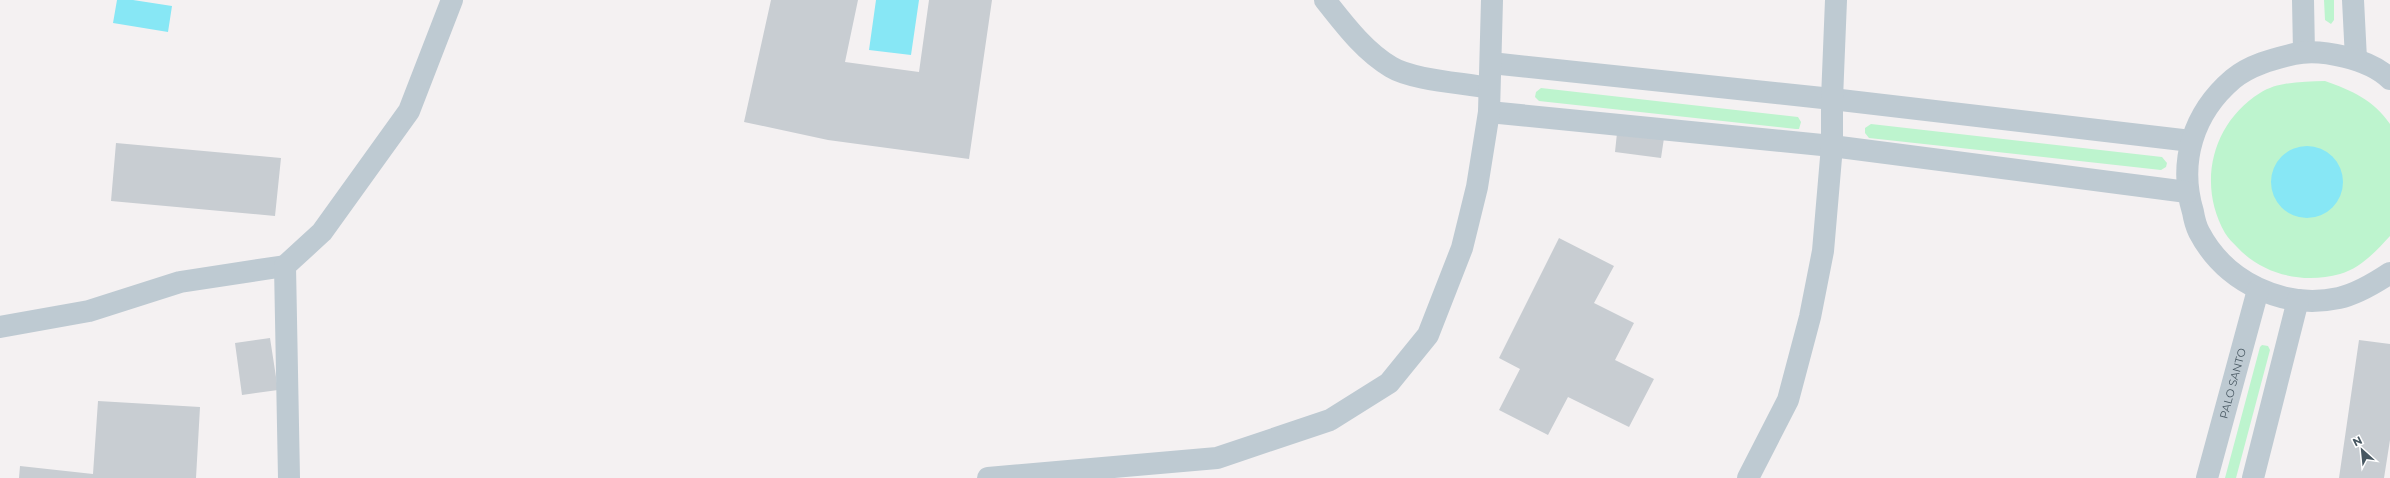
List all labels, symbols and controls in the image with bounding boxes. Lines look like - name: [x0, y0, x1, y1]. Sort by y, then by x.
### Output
- street label: PALO SANTO: [2216, 346, 2249, 420]
- north arrow: [2342, 430, 2382, 470]
- text: N: [2350, 433, 2365, 449]

